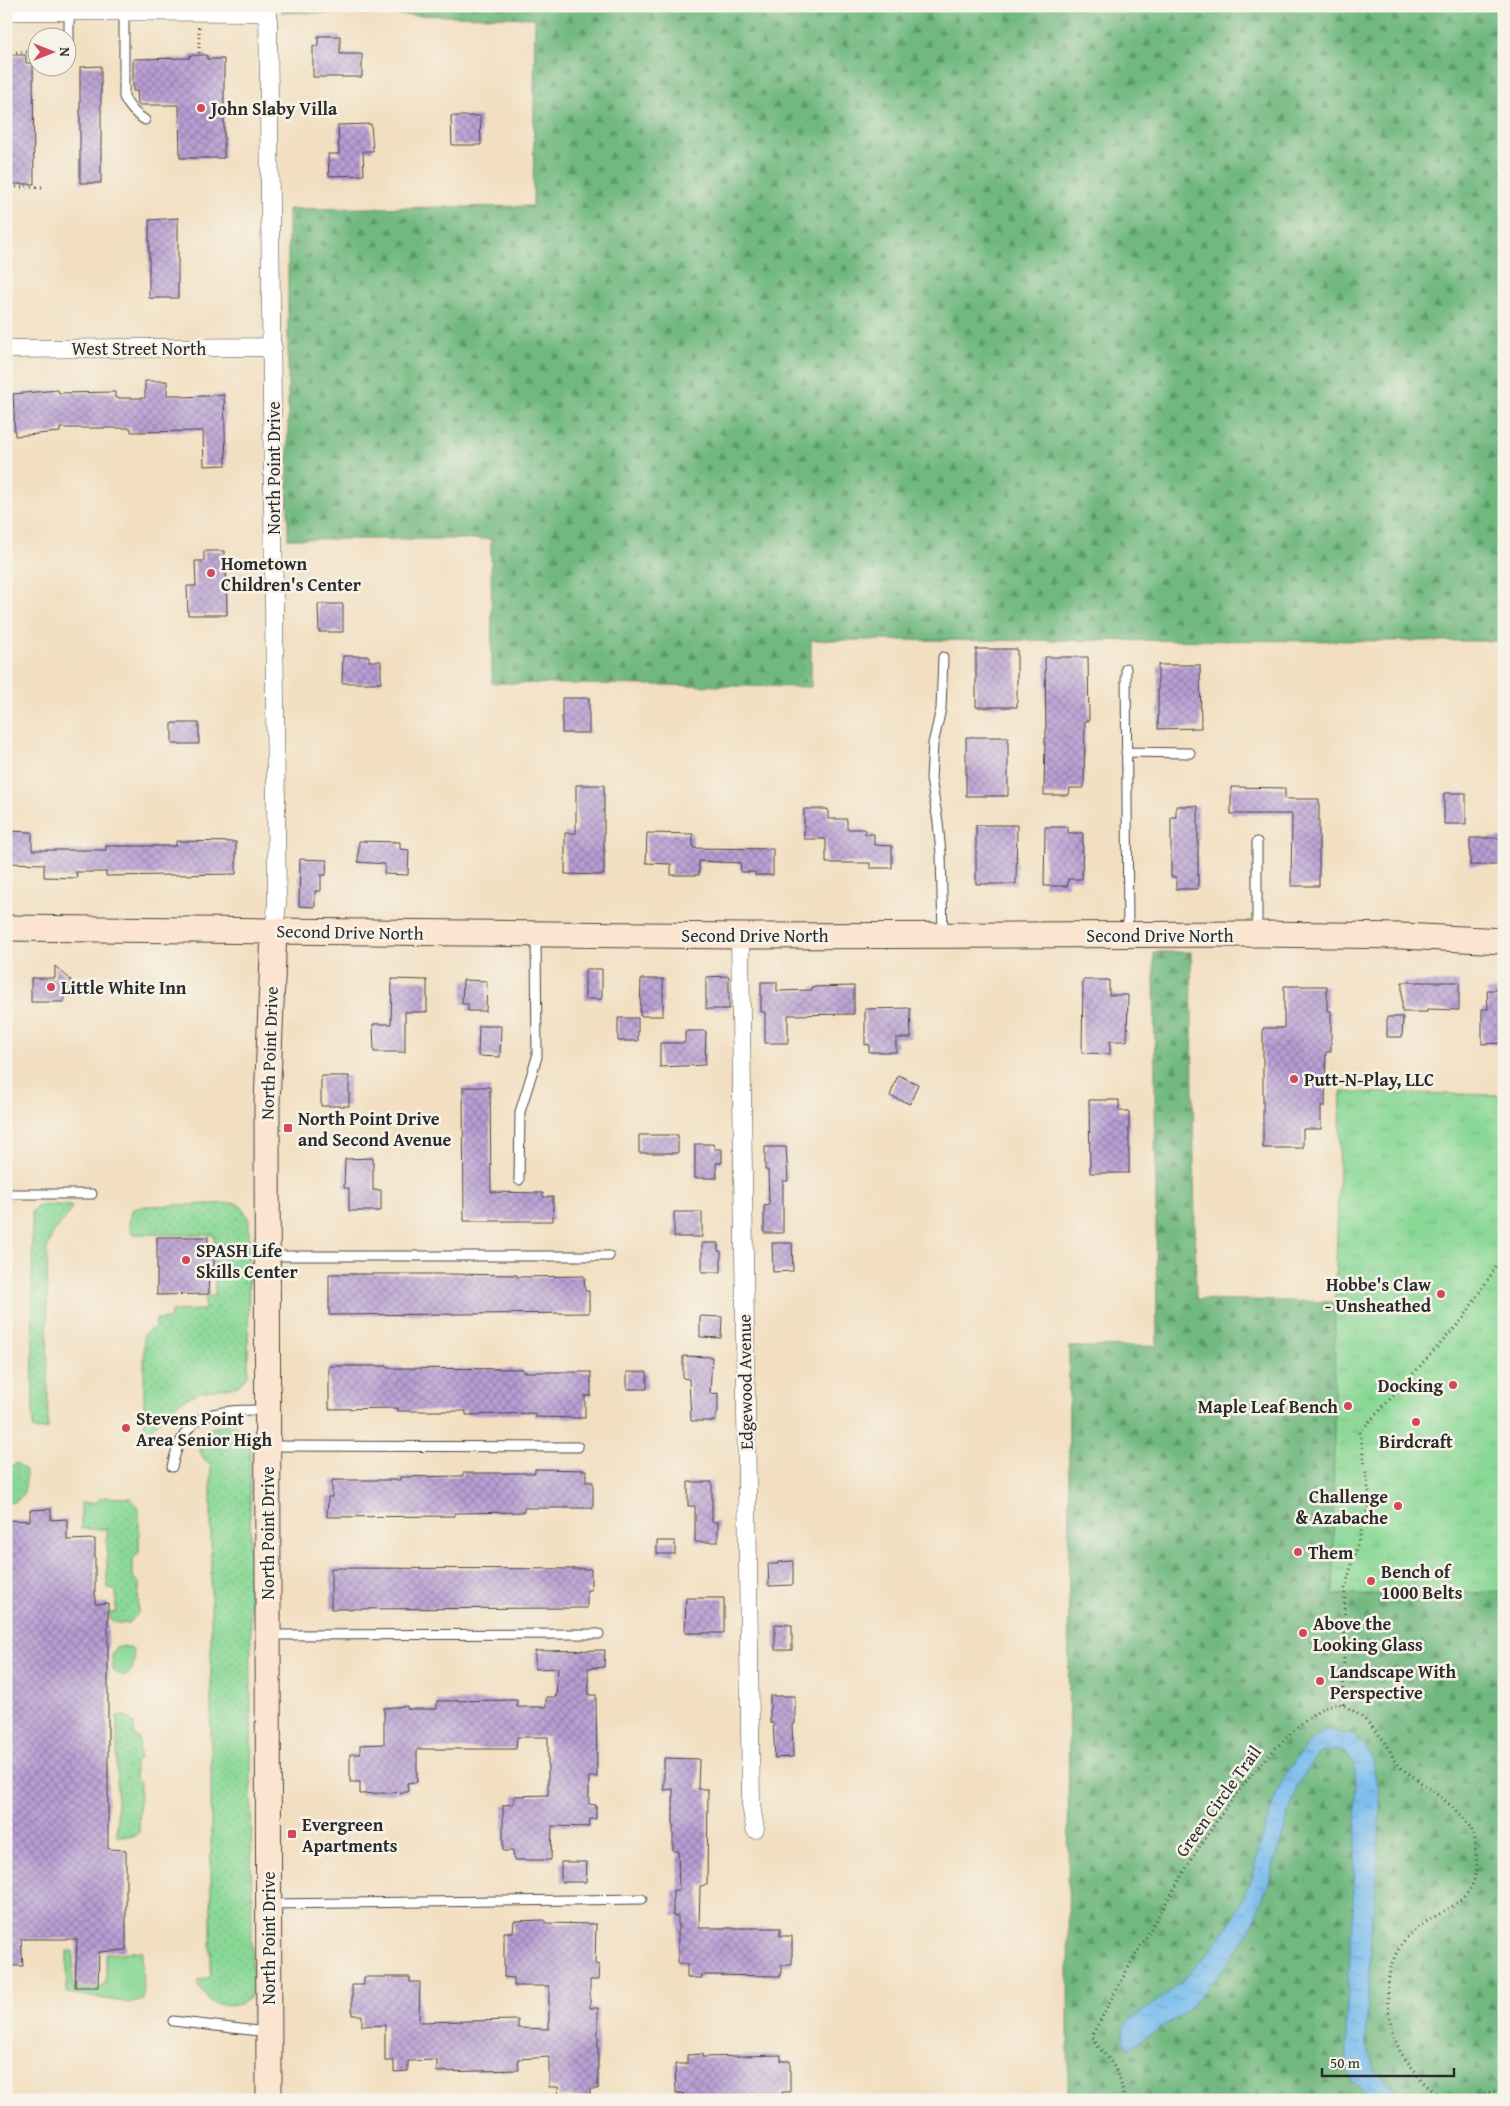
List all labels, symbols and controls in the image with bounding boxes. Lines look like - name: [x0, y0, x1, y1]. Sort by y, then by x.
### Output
- north arrow: [28, 28, 78, 78]
- text: N: [55, 47, 75, 57]
- place label: John Slaby Villa: [208, 95, 338, 122]
- marker: John Slaby Villa: [195, 102, 207, 114]
- street label: West Street North: [72, 335, 206, 362]
- street label: North Point Drive: [260, 401, 287, 535]
- place label: Hometown Children's Center: [221, 550, 362, 598]
- marker: Hometown Children's Center: [205, 567, 217, 579]
- street label: Second Drive North: [276, 917, 424, 947]
- street label: Second Drive North: [681, 922, 829, 949]
- street label: Second Drive North: [1086, 922, 1234, 949]
- place label: Little White Inn: [61, 974, 187, 1001]
- marker: Little White Inn: [45, 981, 57, 993]
- street label: North Point Drive: [253, 986, 285, 1120]
- place label: Putt-N-Play, LLC: [1304, 1066, 1434, 1093]
- marker: Putt-N-Play, LLC: [1288, 1073, 1300, 1085]
- place label: North Point Drive and Second Avenue: [298, 1105, 451, 1153]
- marker: North Point Drive and Second Avenue: [282, 1122, 294, 1134]
- place label: SPASH Life Skills Center: [196, 1237, 298, 1285]
- marker: SPASH Life Skills Center: [180, 1254, 192, 1266]
- place label: Hobbe's Claw - Unsheathed: [1325, 1271, 1432, 1319]
- marker: Hobbe's Claw - Unsheathed: [1435, 1288, 1447, 1300]
- street label: Edgewood Avenue: [730, 1314, 760, 1450]
- place label: Docking: [1378, 1372, 1444, 1399]
- marker: Docking: [1447, 1379, 1459, 1391]
- place label: Maple Leaf Bench: [1198, 1393, 1338, 1420]
- marker: Maple Leaf Bench: [1342, 1400, 1354, 1412]
- place label: Stevens Point Area Senior High: [136, 1405, 272, 1453]
- marker: Birdcraft: [1410, 1416, 1422, 1428]
- marker: Stevens Point Area Senior High: [120, 1422, 132, 1434]
- place label: Birdcraft: [1379, 1428, 1453, 1455]
- street label: North Point Drive: [254, 1466, 281, 1600]
- place label: Challenge & Azabache: [1296, 1483, 1388, 1531]
- marker: Challenge & Azabache: [1392, 1500, 1404, 1512]
- place label: Them: [1308, 1539, 1354, 1566]
- marker: Them: [1292, 1546, 1304, 1558]
- place label: Bench of 1000 Belts: [1381, 1558, 1463, 1606]
- marker: Bench of 1000 Belts: [1365, 1575, 1377, 1587]
- place label: Above the Looking Glass: [1313, 1610, 1423, 1658]
- marker: Above the Looking Glass: [1297, 1627, 1309, 1639]
- place label: Landscape With Perspective: [1330, 1658, 1457, 1706]
- marker: Landscape With Perspective: [1314, 1675, 1326, 1687]
- street label: Green Circle Trail: [1168, 1740, 1268, 1862]
- place label: Evergreen Apartments: [302, 1811, 398, 1859]
- marker: Evergreen Apartments: [286, 1828, 298, 1840]
- street label: North Point Drive: [255, 1871, 282, 2005]
- scale bar: [1322, 2046, 1455, 2078]
- text: 50 m: [1330, 2052, 1361, 2073]

